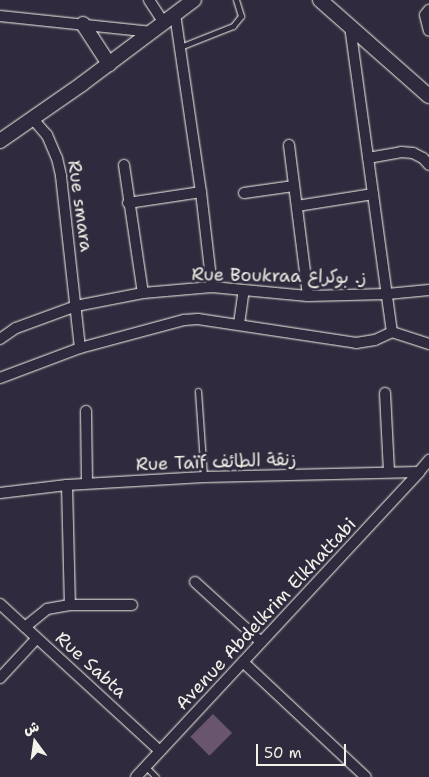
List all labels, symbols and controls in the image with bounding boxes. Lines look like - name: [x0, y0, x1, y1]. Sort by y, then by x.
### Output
- street label: Rue smara: [63, 159, 97, 253]
- street label: Rue Boukraa ز. بوكراع: [191, 264, 367, 288]
- street label: Rue Taïf زنقة الطائف: [135, 448, 297, 476]
- street label: Avenue Abdelkrim Elkhattabi: [171, 514, 361, 714]
- street label: Rue Sabta: [51, 627, 131, 703]
- north arrow: [10, 717, 60, 767]
- text: ش: [22, 717, 41, 738]
- scale bar: [259, 734, 349, 766]
- text: 50 m: [264, 743, 302, 763]

